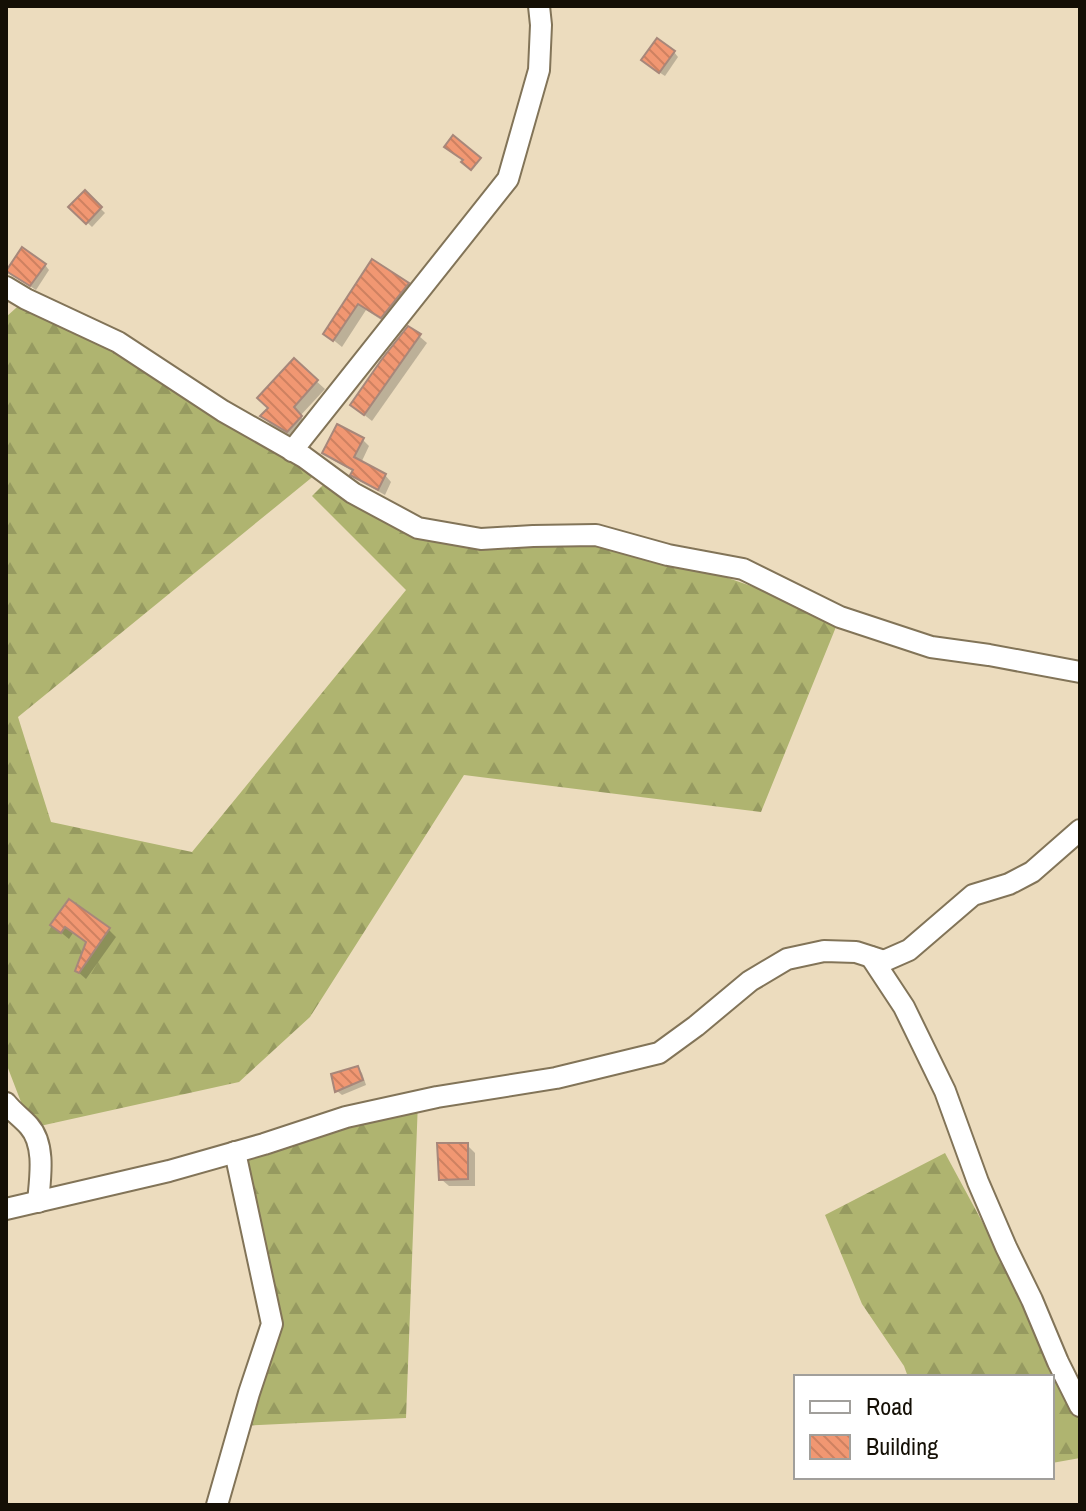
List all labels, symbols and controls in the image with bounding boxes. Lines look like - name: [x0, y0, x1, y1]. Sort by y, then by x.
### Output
- legend: [794, 1375, 1054, 1479]
- text: Road: [866, 1390, 913, 1422]
- text: Building: [866, 1430, 938, 1462]

